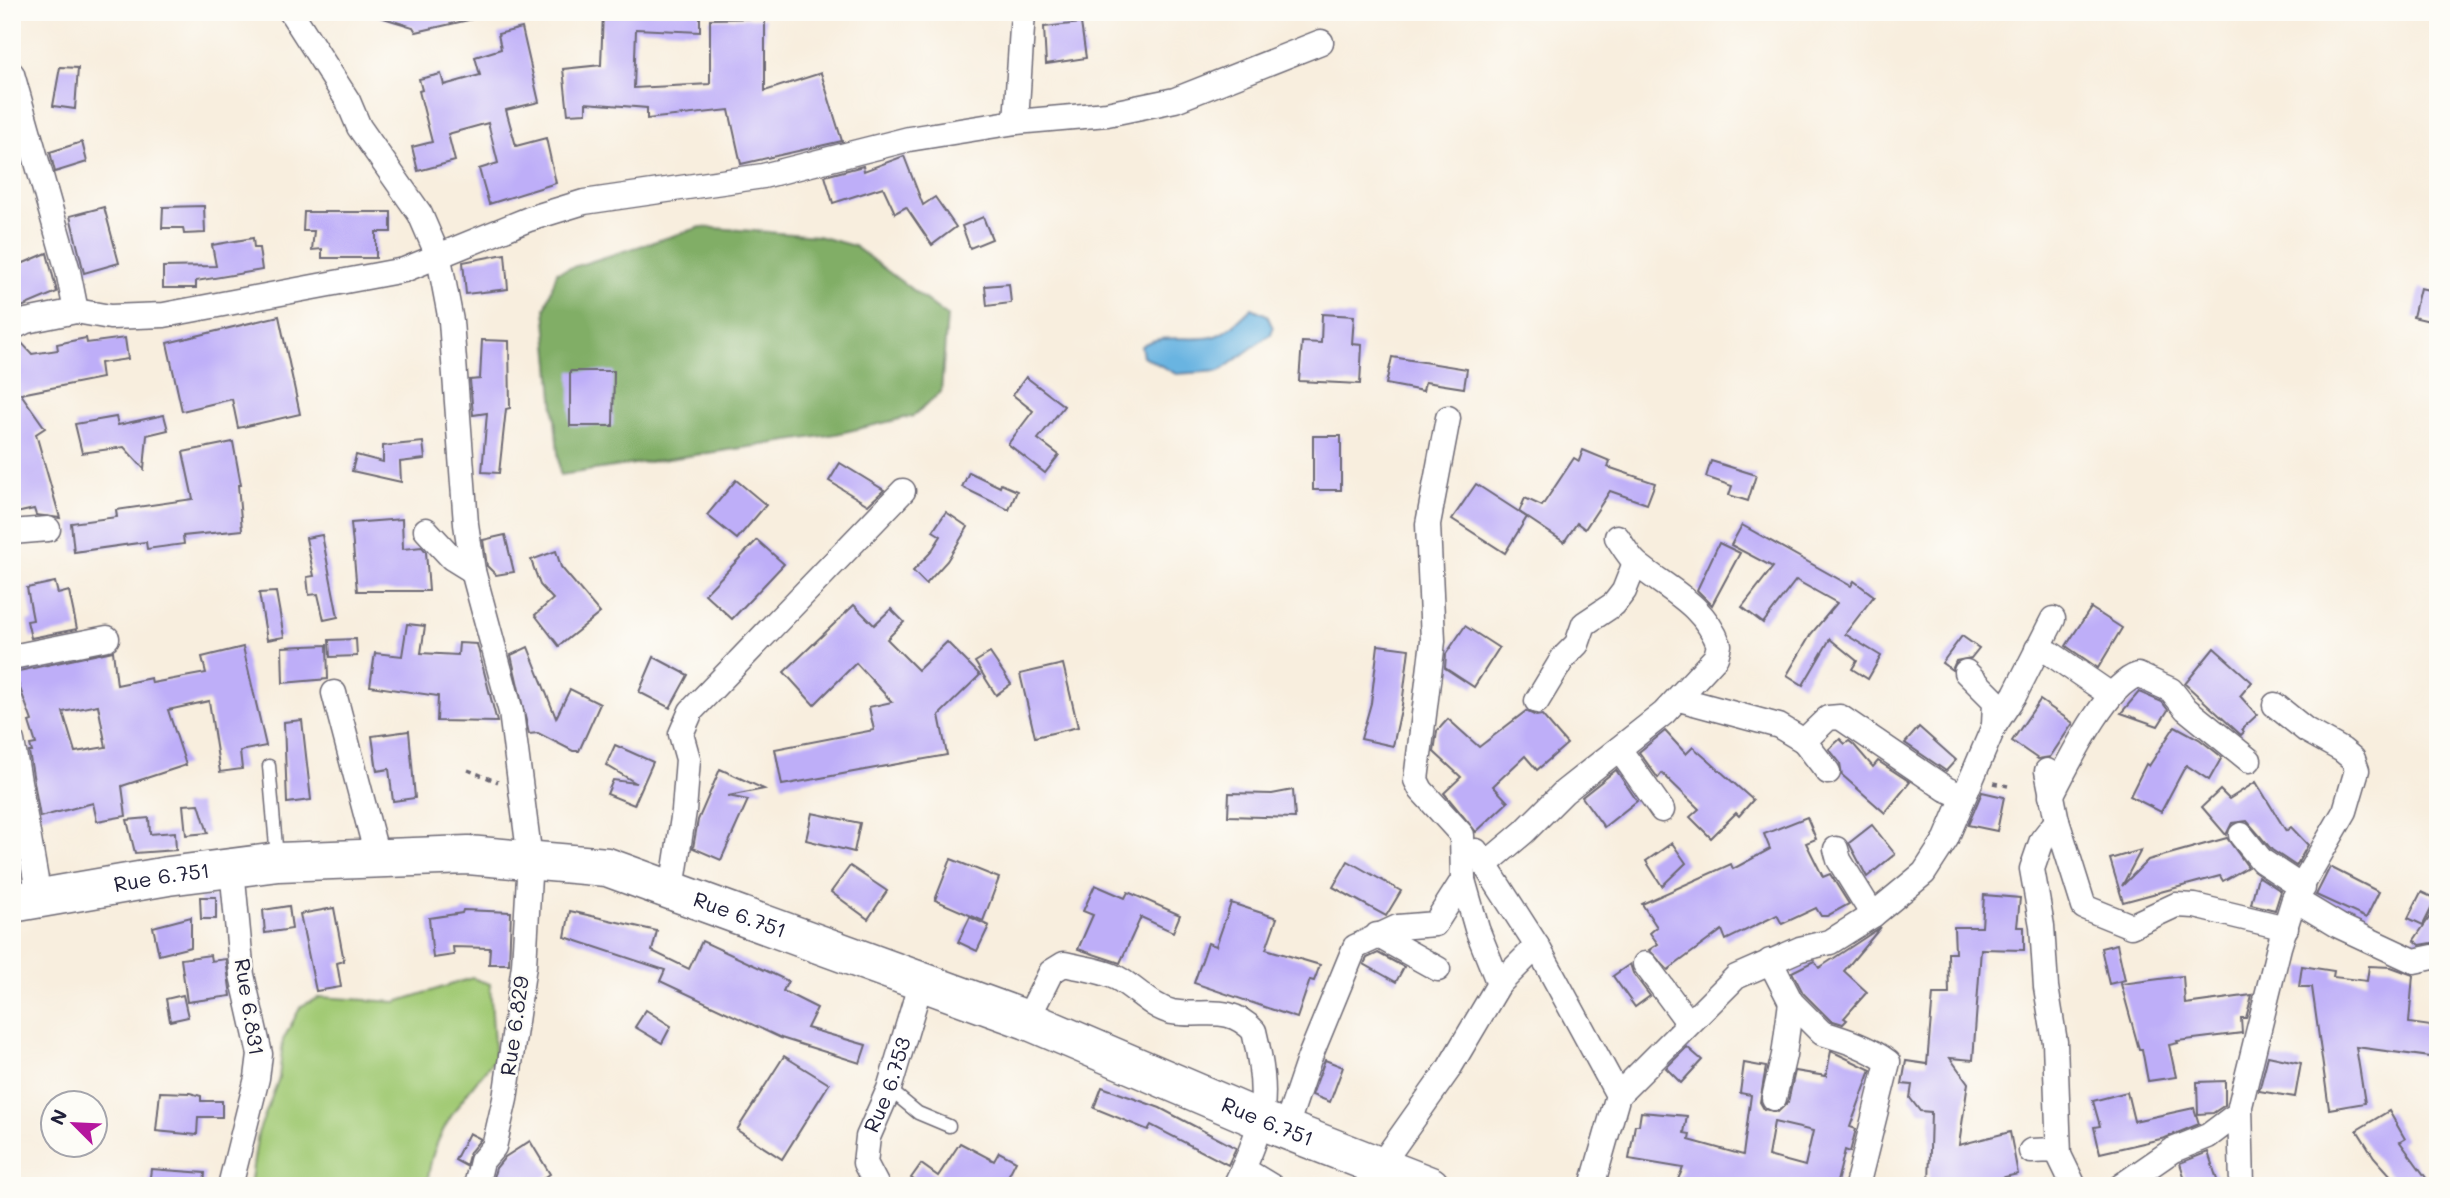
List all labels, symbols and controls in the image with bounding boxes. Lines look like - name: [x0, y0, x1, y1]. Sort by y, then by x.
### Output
- street label: Rue 6.751: [111, 856, 211, 897]
- street label: Rue 6.751: [690, 885, 790, 943]
- street label: Rue 6.831: [229, 956, 271, 1057]
- street label: Rue 6.829: [493, 974, 534, 1077]
- street label: Rue 6.753: [857, 1034, 916, 1136]
- north arrow: [38, 1090, 108, 1160]
- street label: Rue 6.751: [1218, 1090, 1318, 1151]
- text: N: [44, 1105, 72, 1129]

